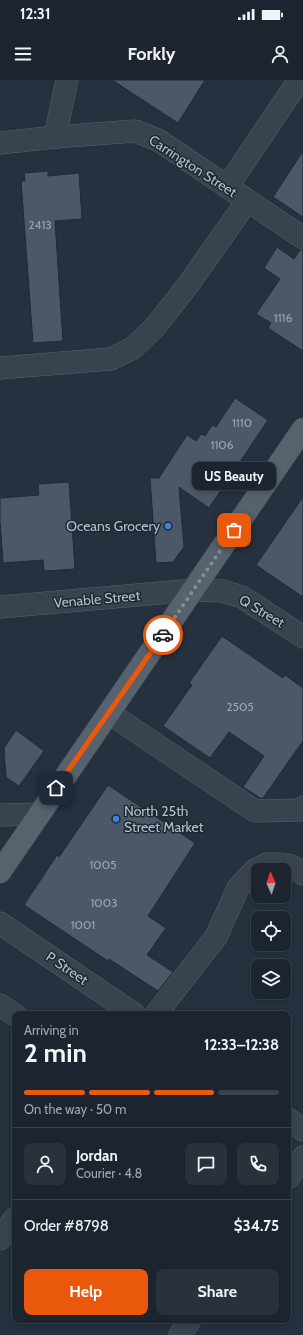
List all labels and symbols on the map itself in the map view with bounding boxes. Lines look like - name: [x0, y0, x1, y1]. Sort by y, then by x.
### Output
- street label: Carrington Street: [146, 131, 241, 201]
- house number: 2413: [28, 217, 52, 232]
- house number: 1116: [274, 310, 292, 325]
- house number: 1110: [232, 415, 252, 430]
- house number: 1106: [210, 437, 234, 452]
- callout: US Beauty: [192, 462, 276, 490]
- pin: [217, 513, 251, 547]
- place label: Oceans Grocery: [66, 517, 160, 535]
- marker: Oceans Grocery: [163, 521, 173, 531]
- street label: Venable Street: [53, 586, 141, 612]
- street label: Q Street: [236, 590, 288, 632]
- courier: [143, 615, 183, 655]
- house number: 2505: [226, 699, 254, 714]
- pin: [39, 771, 73, 805]
- place label: North 25th Street Market: [124, 802, 204, 836]
- marker: North 25th Street Market: [111, 814, 121, 824]
- house number: 1005: [89, 857, 117, 872]
- north arrow: [251, 863, 291, 903]
- house number: 1003: [90, 895, 118, 910]
- house number: 1001: [71, 917, 95, 932]
- street label: P Street: [42, 947, 92, 989]

